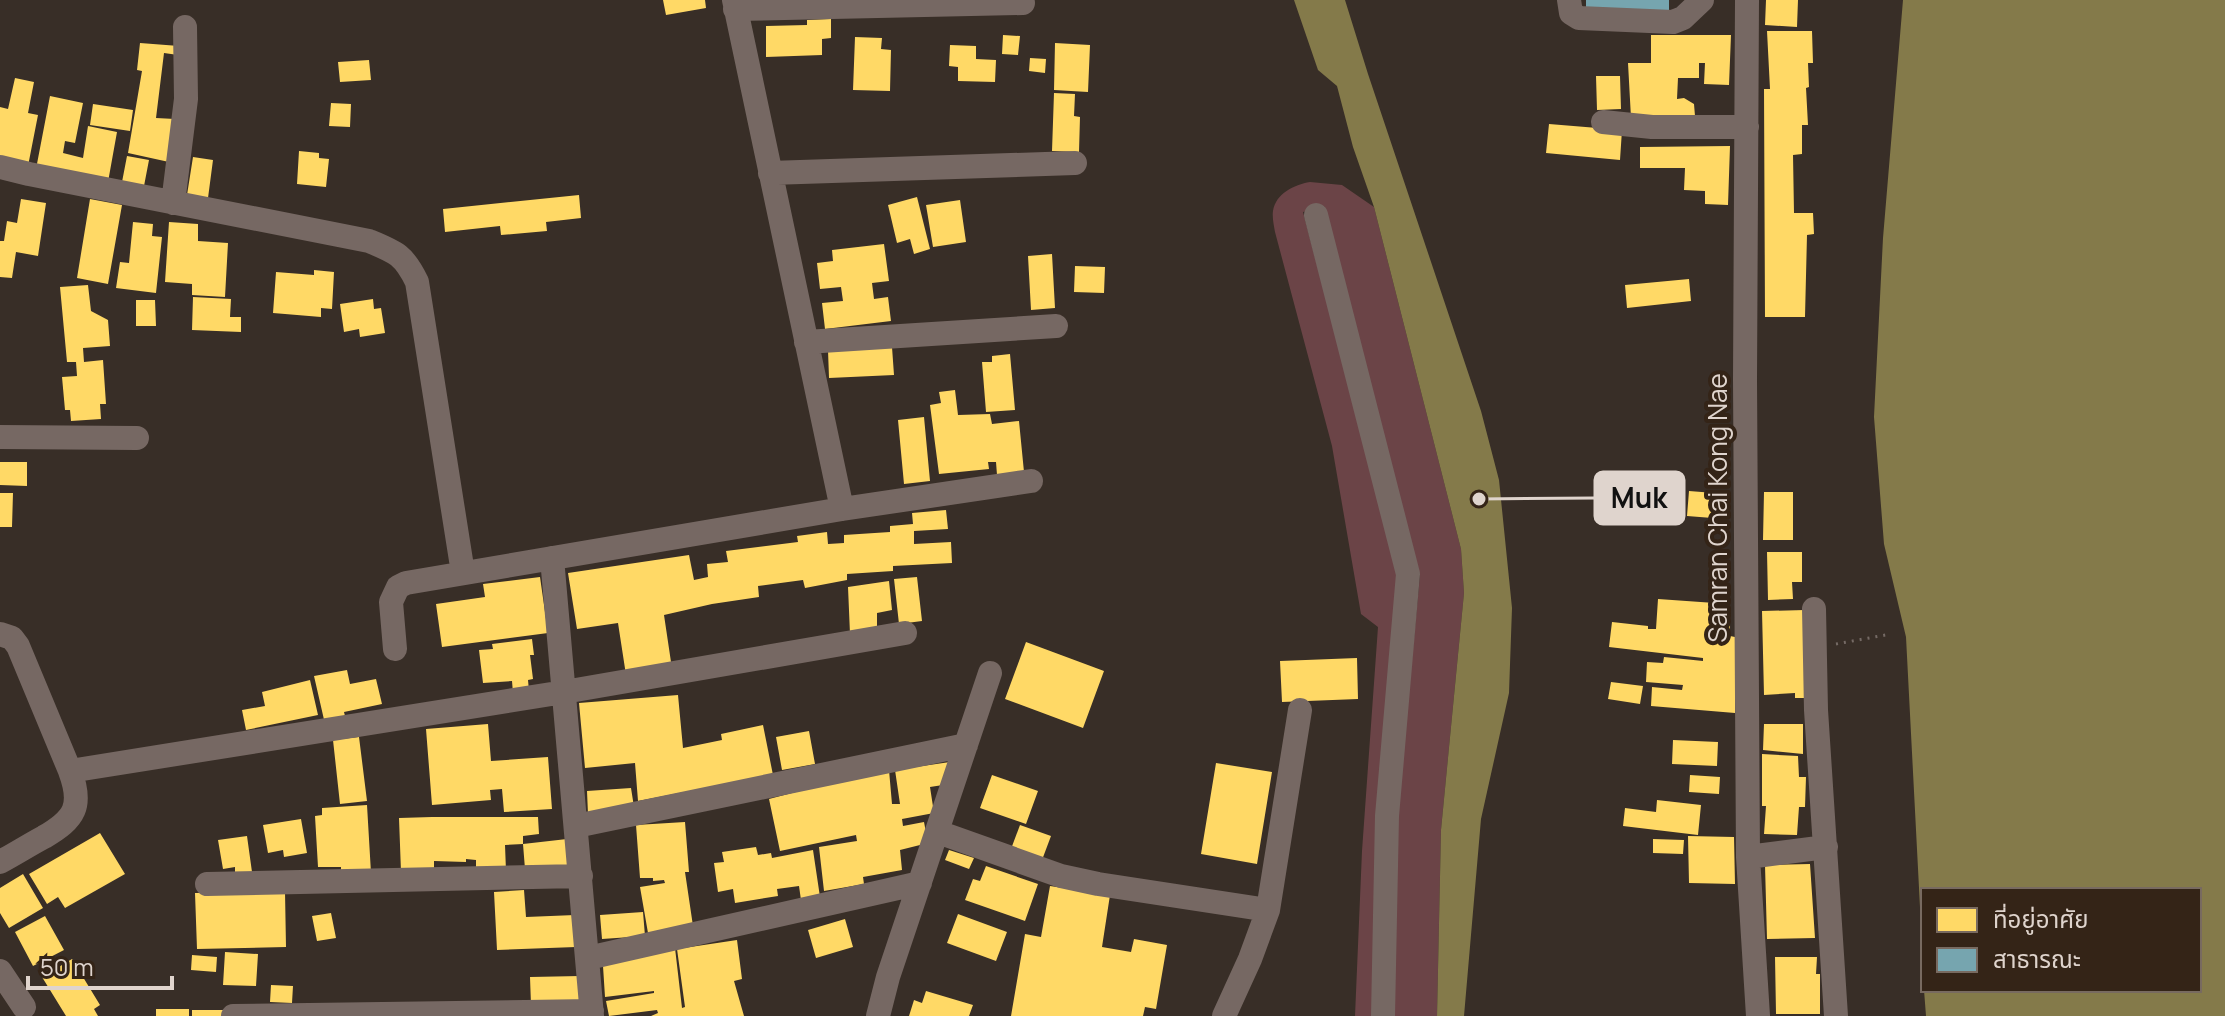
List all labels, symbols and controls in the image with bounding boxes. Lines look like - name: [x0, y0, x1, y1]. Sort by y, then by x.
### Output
- street label: Samran Chai Kong Nae: [1699, 373, 1735, 643]
- callout: Muk: [1595, 472, 1684, 524]
- text: Muk: [1611, 478, 1668, 516]
- legend: [1921, 888, 2201, 992]
- text: ที่อยู่อาศัย: [1993, 902, 2089, 935]
- scale bar: [28, 940, 172, 990]
- text: สาธารณะ: [1993, 942, 2081, 975]
- text: 50 m: [40, 950, 94, 983]

